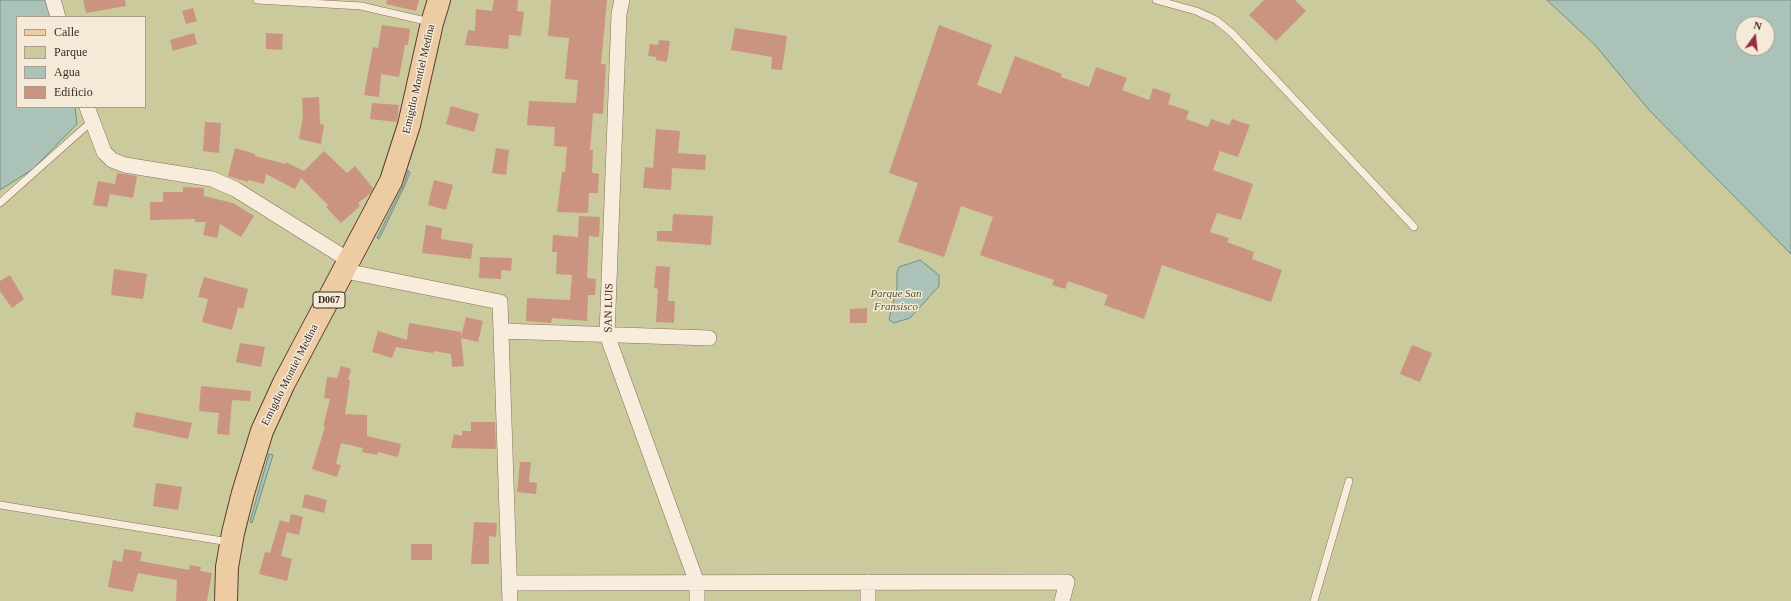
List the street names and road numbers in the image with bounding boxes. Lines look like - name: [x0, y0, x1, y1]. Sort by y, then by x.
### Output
- street label: Emigdio Montiel Medina: [400, 23, 438, 135]
- street label: SAN LUIS: [602, 283, 616, 333]
- road number: D067: [313, 292, 345, 308]
- street label: Emigdio Montiel Medina: [259, 322, 321, 428]

